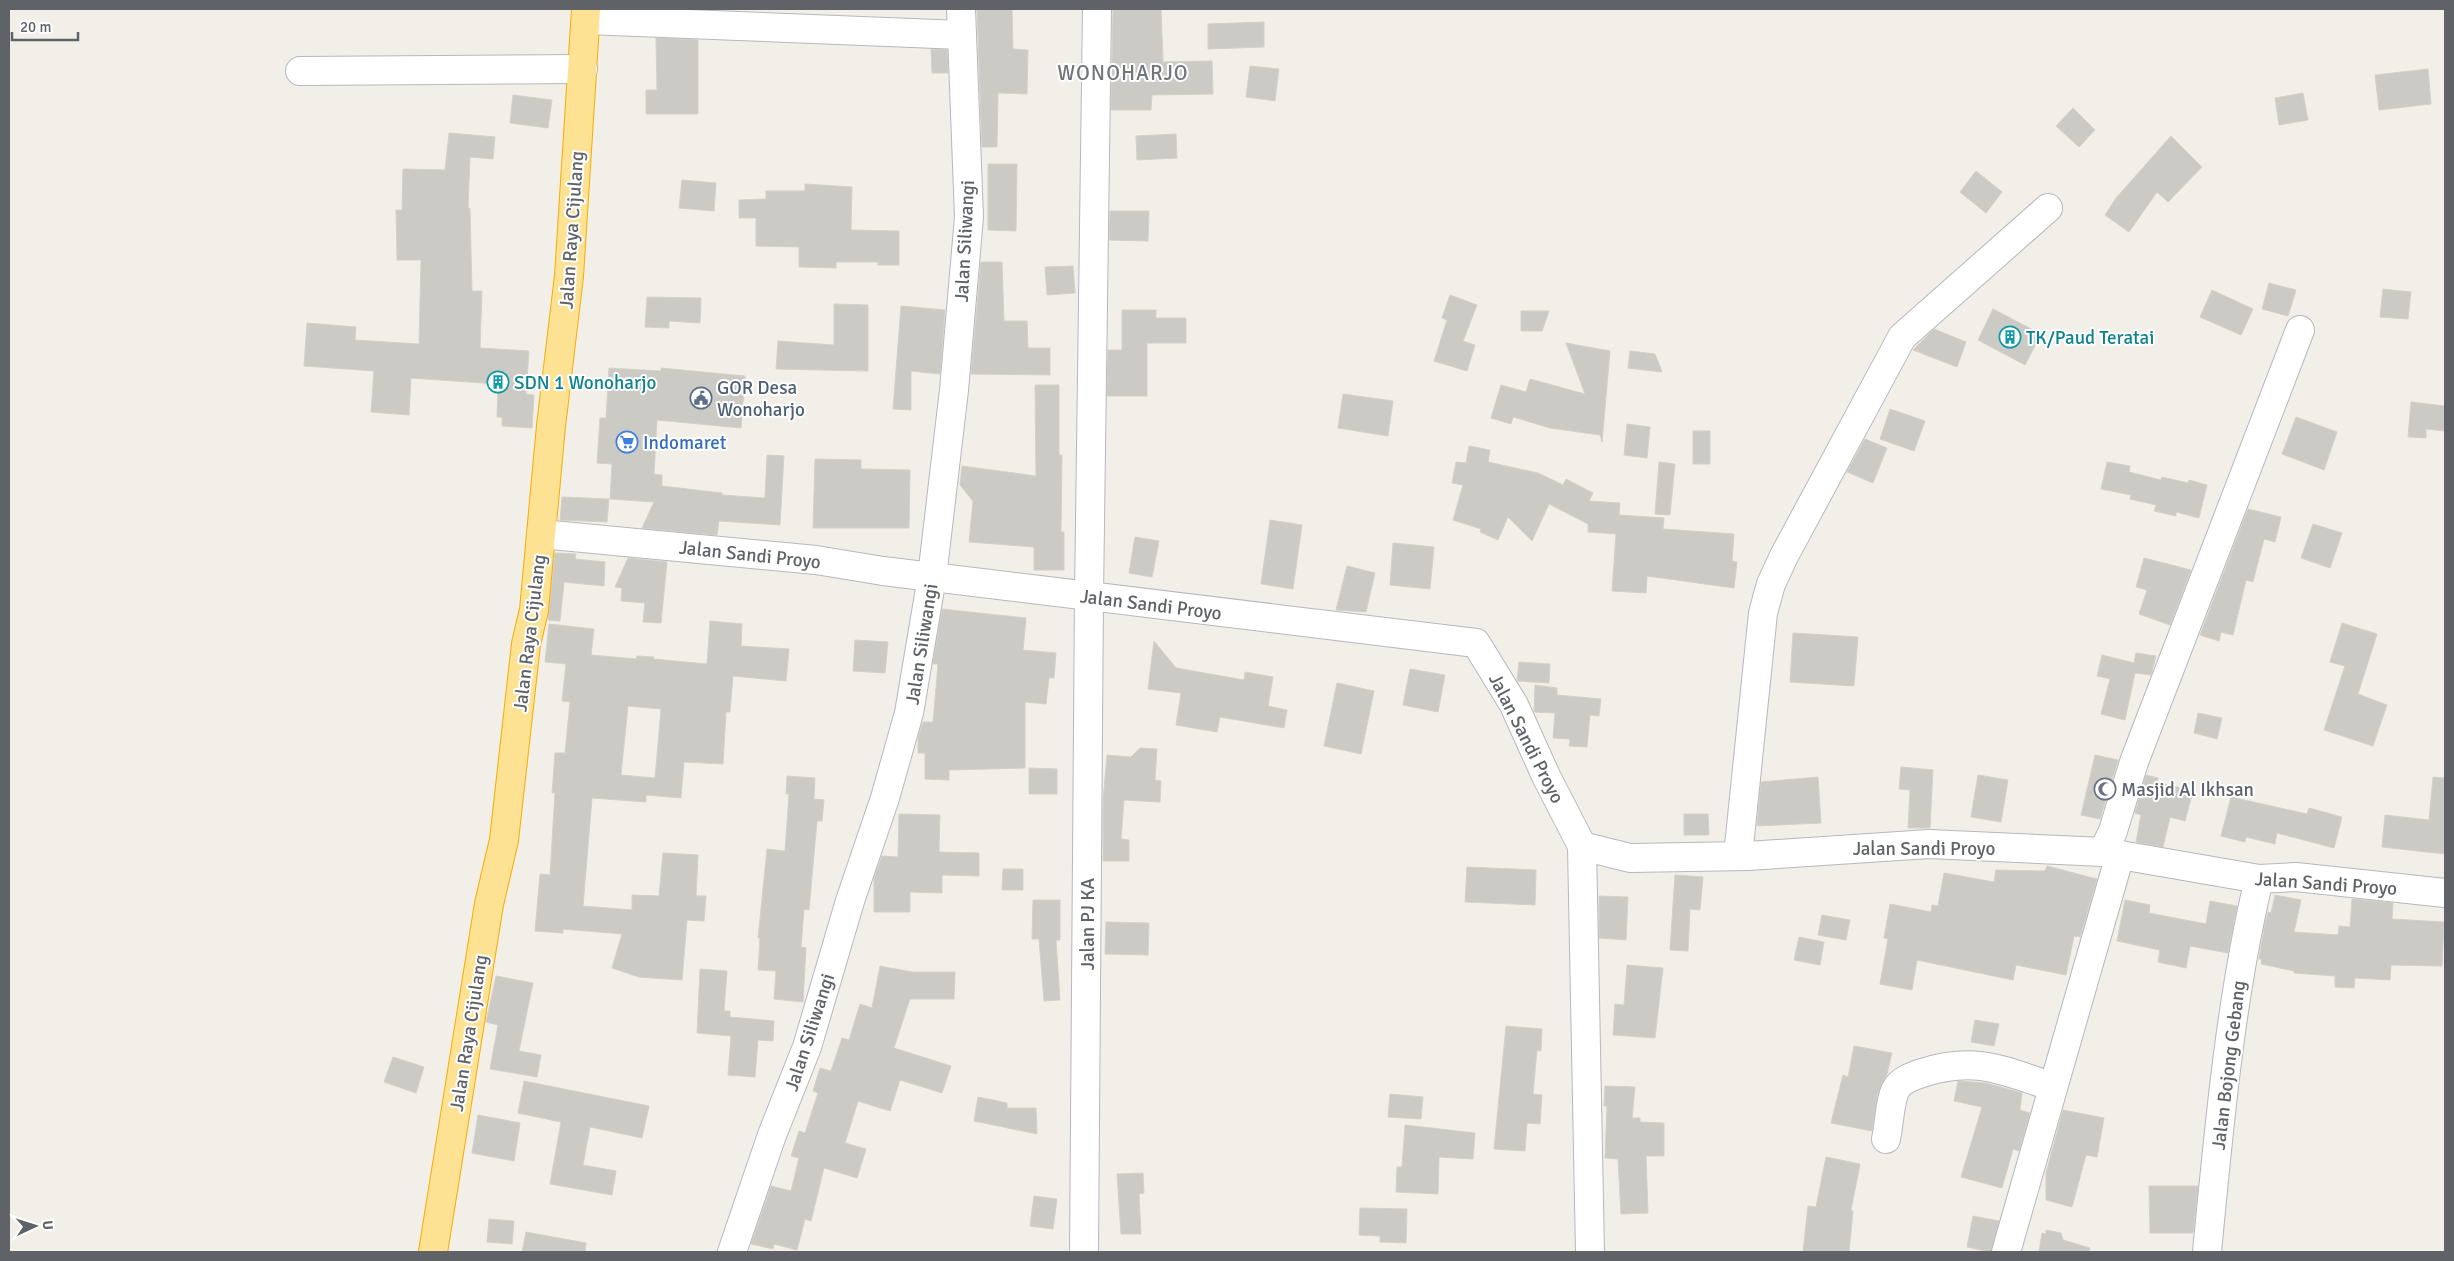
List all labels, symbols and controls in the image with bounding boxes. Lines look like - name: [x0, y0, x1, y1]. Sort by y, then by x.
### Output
- scale bar: [12, 10, 79, 42]
- text: 20 m: [20, 18, 51, 36]
- district label: WONOHARJO: [1057, 60, 1189, 86]
- street label: Jalan Raya Cijulang: [554, 150, 589, 310]
- street label: Jalan Siliwangi: [950, 179, 980, 303]
- building icon: TK/Paud Teratai: [1998, 325, 2022, 349]
- place label: TK/Paud Teratai: [2026, 326, 2154, 350]
- building icon: SDN 1 Wonoharjo: [486, 370, 510, 394]
- place label: SDN 1 Wonoharjo: [514, 371, 657, 395]
- place label: GOR Desa Wonoharjo: [717, 376, 805, 422]
- public building icon: GOR Desa Wonoharjo: [689, 386, 713, 410]
- supermarket icon: Indomaret: [615, 430, 639, 454]
- place label: Indomaret: [643, 431, 727, 455]
- street label: Jalan Sandi Proyo: [678, 536, 822, 574]
- street label: Jalan Raya Cijulang: [508, 553, 552, 713]
- street label: Jalan Siliwangi: [901, 582, 943, 706]
- street label: Jalan Sandi Proyo: [1079, 584, 1223, 626]
- street label: Jalan Sandi Proyo: [1483, 669, 1569, 808]
- mosque icon: Masjid Al Ikhsan: [2093, 777, 2117, 801]
- place label: Masjid Al Ikhsan: [2121, 778, 2254, 802]
- street label: Jalan Sandi Proyo: [1853, 837, 1995, 861]
- street label: Jalan Sandi Proyo: [2254, 867, 2398, 901]
- street label: Jalan PJ KA: [1076, 877, 1100, 970]
- street label: Jalan Raya Cijulang: [445, 953, 493, 1113]
- street label: Jalan Siliwangi: [780, 970, 840, 1094]
- street label: Jalan Bojong Gebang: [2207, 979, 2251, 1151]
- north arrow: [10, 1201, 60, 1251]
- text: U: [39, 1220, 56, 1230]

